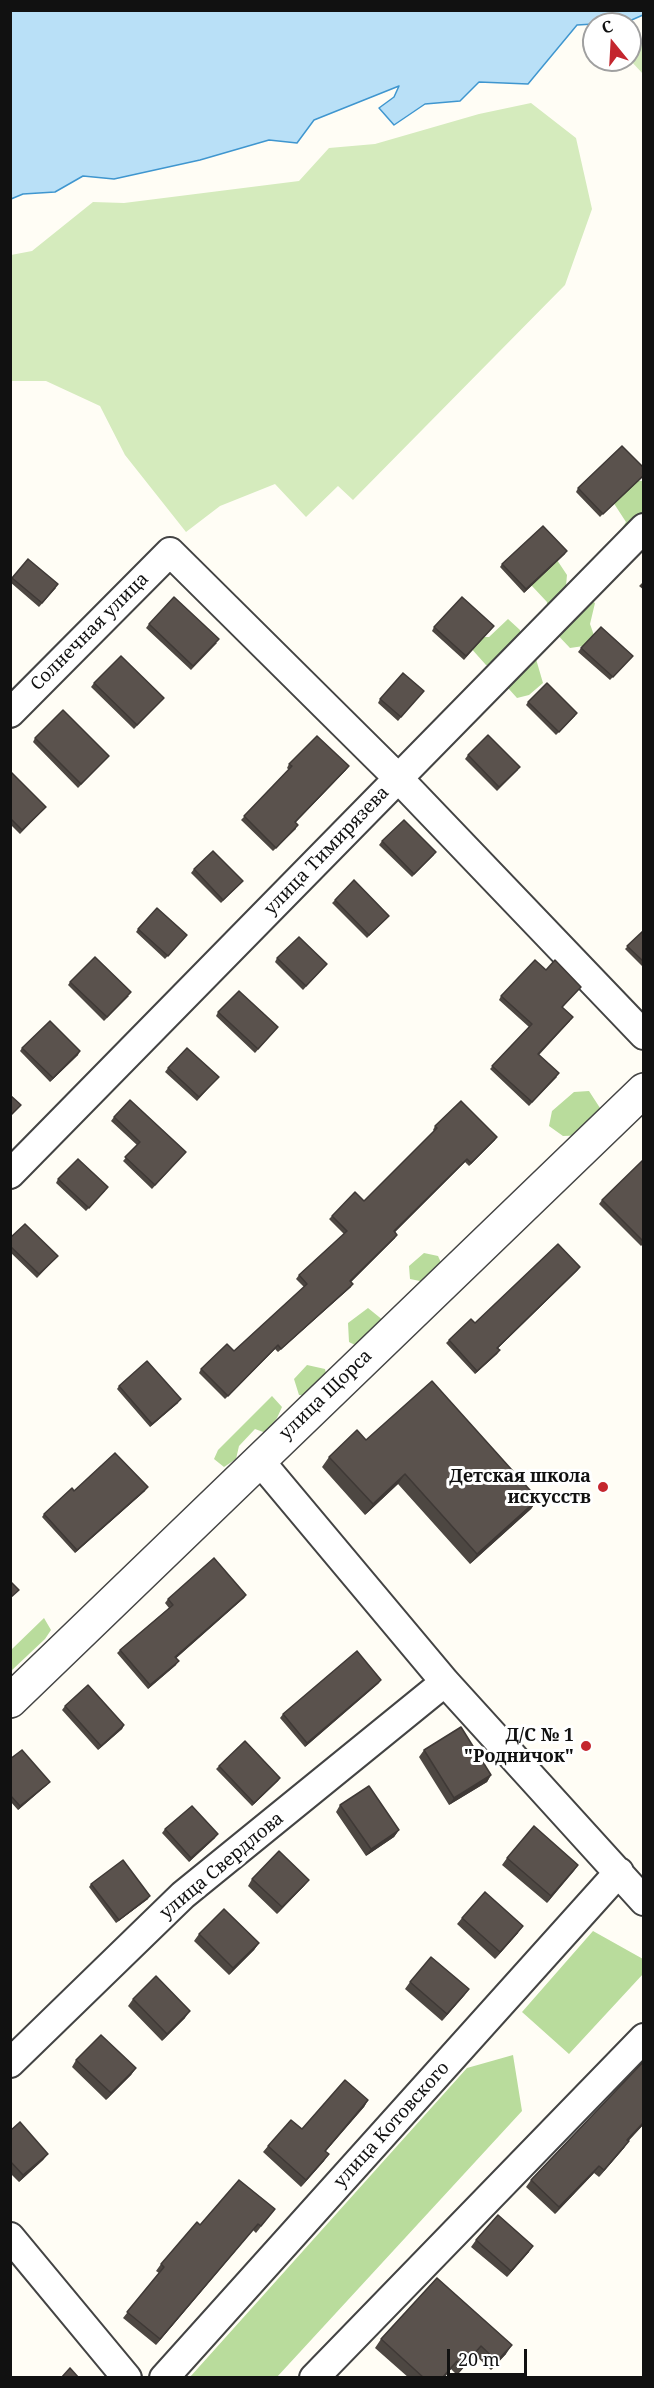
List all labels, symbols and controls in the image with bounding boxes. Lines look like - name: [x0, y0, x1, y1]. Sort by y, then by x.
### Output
- north arrow: [582, 12, 642, 72]
- text: С: [599, 15, 615, 39]
- street label: Солнечная улица: [26, 568, 154, 696]
- street label: улица Тимирязева: [260, 782, 394, 920]
- street label: улица Щорса: [275, 1345, 377, 1445]
- place label: Детская школа искусств: [449, 1466, 591, 1508]
- marker: Детская школа искусств: [596, 1480, 610, 1494]
- place label: Д/С № 1 "Родничок": [464, 1725, 574, 1768]
- marker: Д/С № 1 "Родничок": [579, 1739, 593, 1753]
- street label: улица Свердлова: [156, 1808, 288, 1924]
- street label: улица Котовского: [330, 2058, 454, 2192]
- scale bar: [450, 2337, 530, 2375]
- text: 20 m: [458, 2347, 500, 2371]

